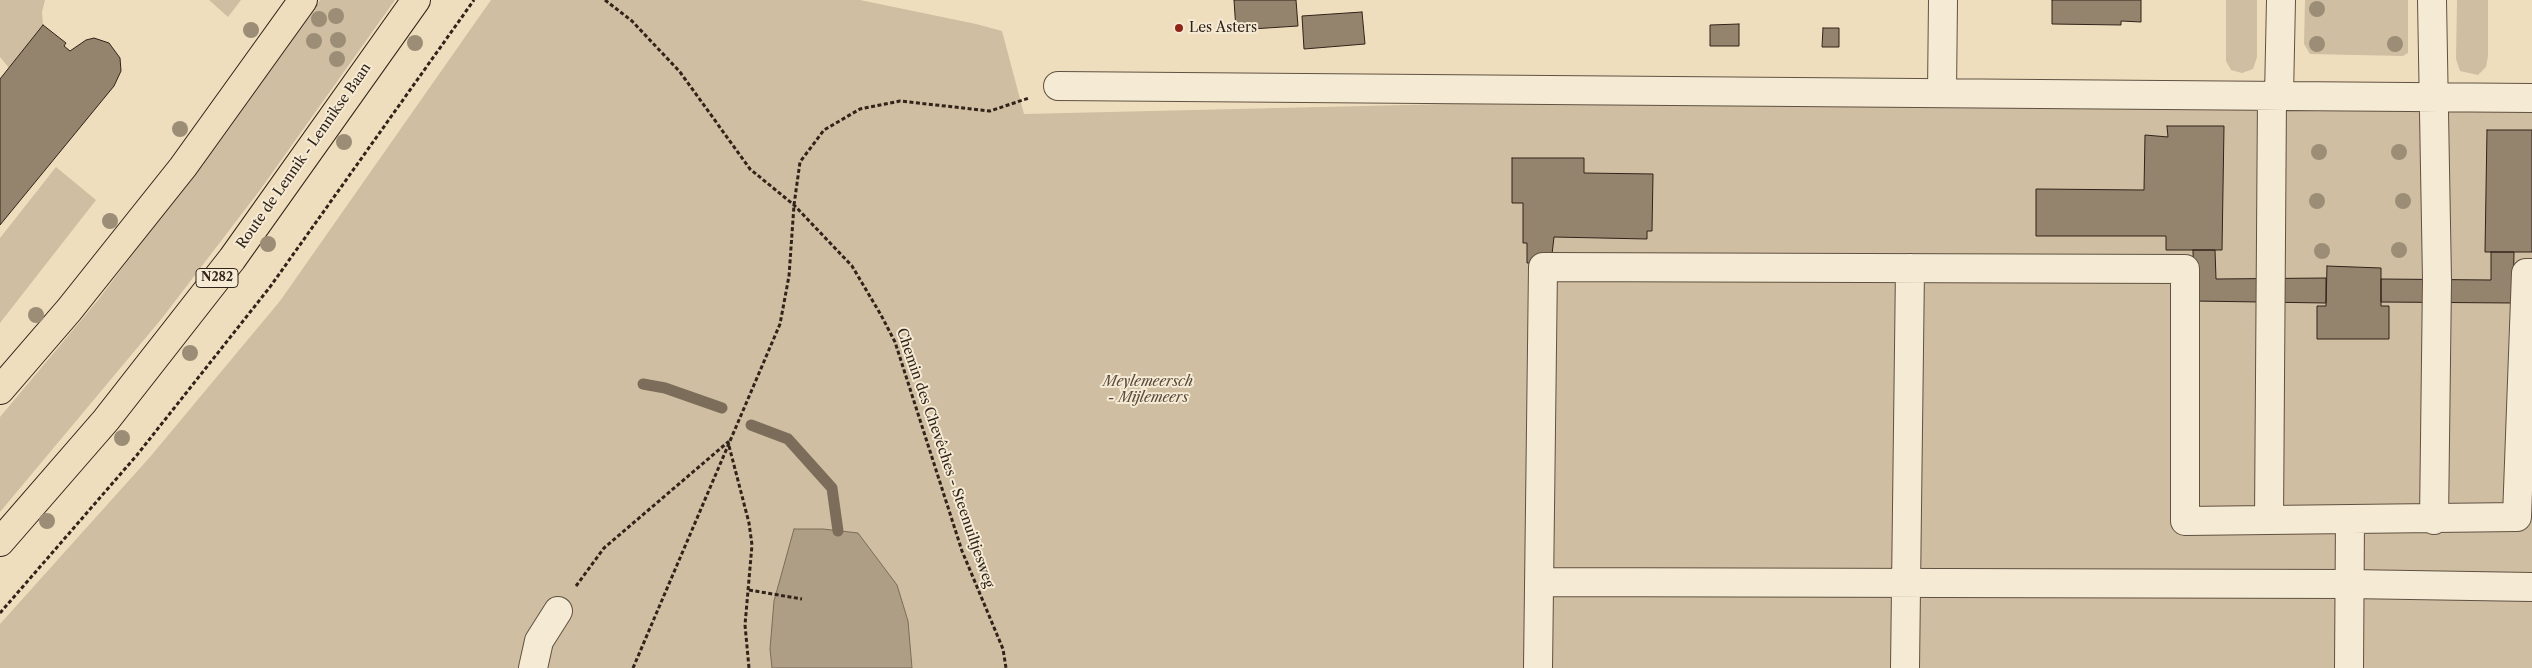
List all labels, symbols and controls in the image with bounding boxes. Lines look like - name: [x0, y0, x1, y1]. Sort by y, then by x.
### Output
- place label: Les Asters: [1189, 20, 1257, 36]
- marker: Les Asters: [1173, 22, 1185, 34]
- street label: Route de Lennik - Lennikse Baan: [233, 60, 375, 252]
- road number: N282: [196, 268, 238, 288]
- street label: Chemin des Chevêches - Steenuiltjesweg: [893, 326, 997, 590]
- park label: Meylemeersch - Mijlemeers: [1103, 374, 1193, 407]

